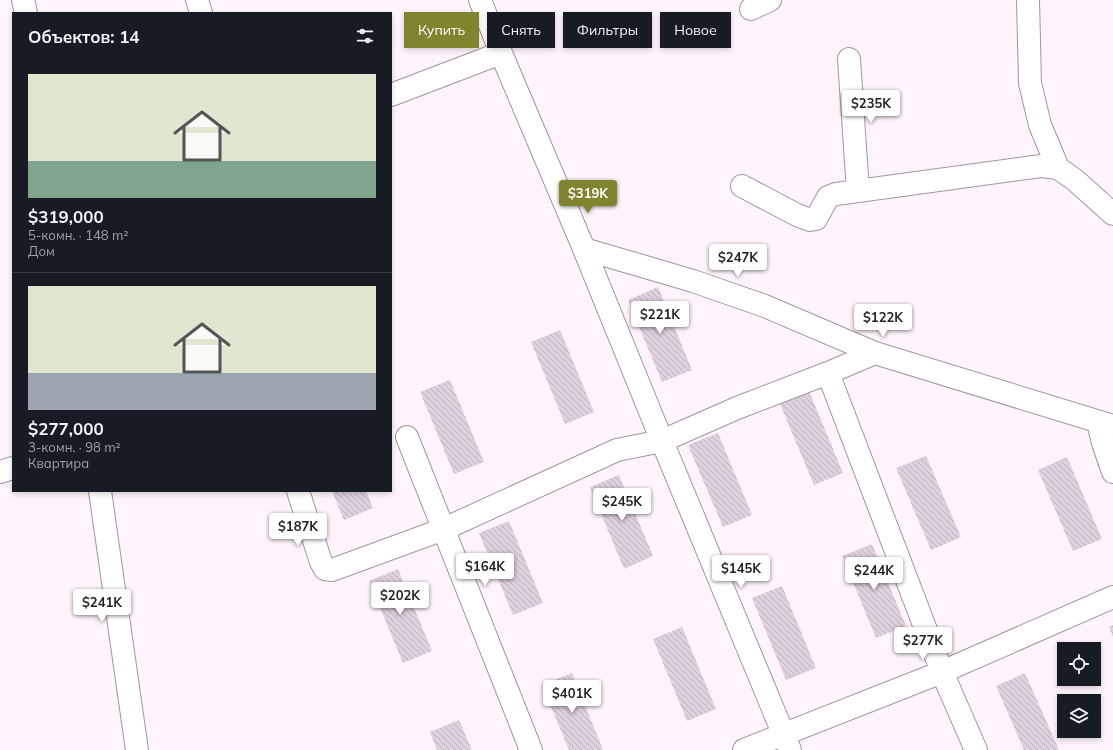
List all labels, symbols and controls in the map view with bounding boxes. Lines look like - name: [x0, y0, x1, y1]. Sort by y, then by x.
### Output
- chip: Купить: [404, 12, 479, 48]
- chip: Снять: [487, 12, 555, 48]
- chip: Фильтры: [563, 12, 652, 48]
- chip: Новое: [660, 12, 731, 48]
- icon: filters: [354, 25, 376, 47]
- text: Объектов: 14: [28, 26, 140, 47]
- pin: $235K: [843, 90, 899, 124]
- text: $235K: [851, 95, 891, 111]
- icon: home: [166, 100, 238, 172]
- pin: $319K: [560, 180, 616, 214]
- text: $319K: [568, 185, 608, 201]
- text: $319,000: [28, 206, 104, 227]
- text: 5-комн. · 148 m²: [28, 227, 128, 243]
- text: Дом: [28, 243, 55, 259]
- pin: $247K: [710, 244, 766, 278]
- text: $247K: [718, 249, 758, 265]
- pin: $221K: [632, 301, 688, 335]
- pin: $122K: [855, 304, 911, 338]
- text: $221K: [640, 306, 680, 322]
- text: $122K: [863, 309, 903, 325]
- icon: home: [166, 312, 238, 384]
- text: $277,000: [28, 418, 104, 439]
- text: 3-комн. · 98 m²: [28, 439, 121, 455]
- text: Квартира: [28, 455, 89, 471]
- pin: $245K: [594, 488, 650, 522]
- text: $245K: [602, 493, 642, 509]
- pin: $187K: [270, 513, 326, 547]
- text: $187K: [278, 518, 318, 534]
- pin: $164K: [457, 553, 513, 587]
- pin: $145K: [713, 555, 769, 589]
- pin: $244K: [846, 557, 902, 591]
- text: $164K: [465, 558, 505, 574]
- text: $145K: [721, 560, 761, 576]
- text: $244K: [854, 562, 894, 578]
- pin: $202K: [372, 582, 428, 616]
- text: $202K: [380, 587, 420, 603]
- pin: $241K: [74, 589, 130, 623]
- text: $241K: [82, 594, 122, 610]
- pin: $277K: [895, 627, 951, 661]
- text: $277K: [903, 632, 943, 648]
- map controls: [1057, 642, 1101, 738]
- button: locate: [1057, 642, 1101, 686]
- pin: $401K: [544, 680, 600, 714]
- text: $401K: [552, 685, 592, 701]
- button: layers: [1057, 694, 1101, 738]

